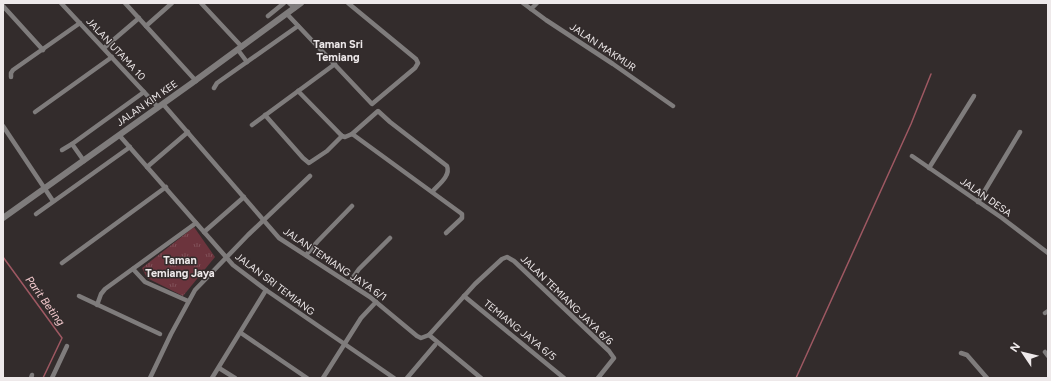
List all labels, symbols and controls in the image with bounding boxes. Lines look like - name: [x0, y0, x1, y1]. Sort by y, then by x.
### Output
- street label: JALAN UTAMA 10: [84, 15, 148, 83]
- street label: JALAN MAKMUR: [567, 20, 639, 74]
- district label: Taman Sri Temiang: [313, 38, 363, 64]
- street label: JALAN KIM KEE: [114, 77, 180, 129]
- street label: JALAN DESA: [958, 175, 1014, 220]
- street label: JALAN TEMIANG JAYA 6/1: [281, 224, 389, 304]
- street label: JALAN SRI TEMIANG: [233, 250, 318, 318]
- street label: JALAN TEMIANG JAYA 6/6: [518, 252, 616, 348]
- district label: Taman Temiang Jaya: [145, 254, 215, 280]
- water label: Parit Beting: [23, 274, 68, 329]
- street label: TEMIANG JAYA 6/5: [481, 297, 559, 363]
- north arrow: [1003, 333, 1043, 373]
- text: N: [1007, 340, 1023, 355]

